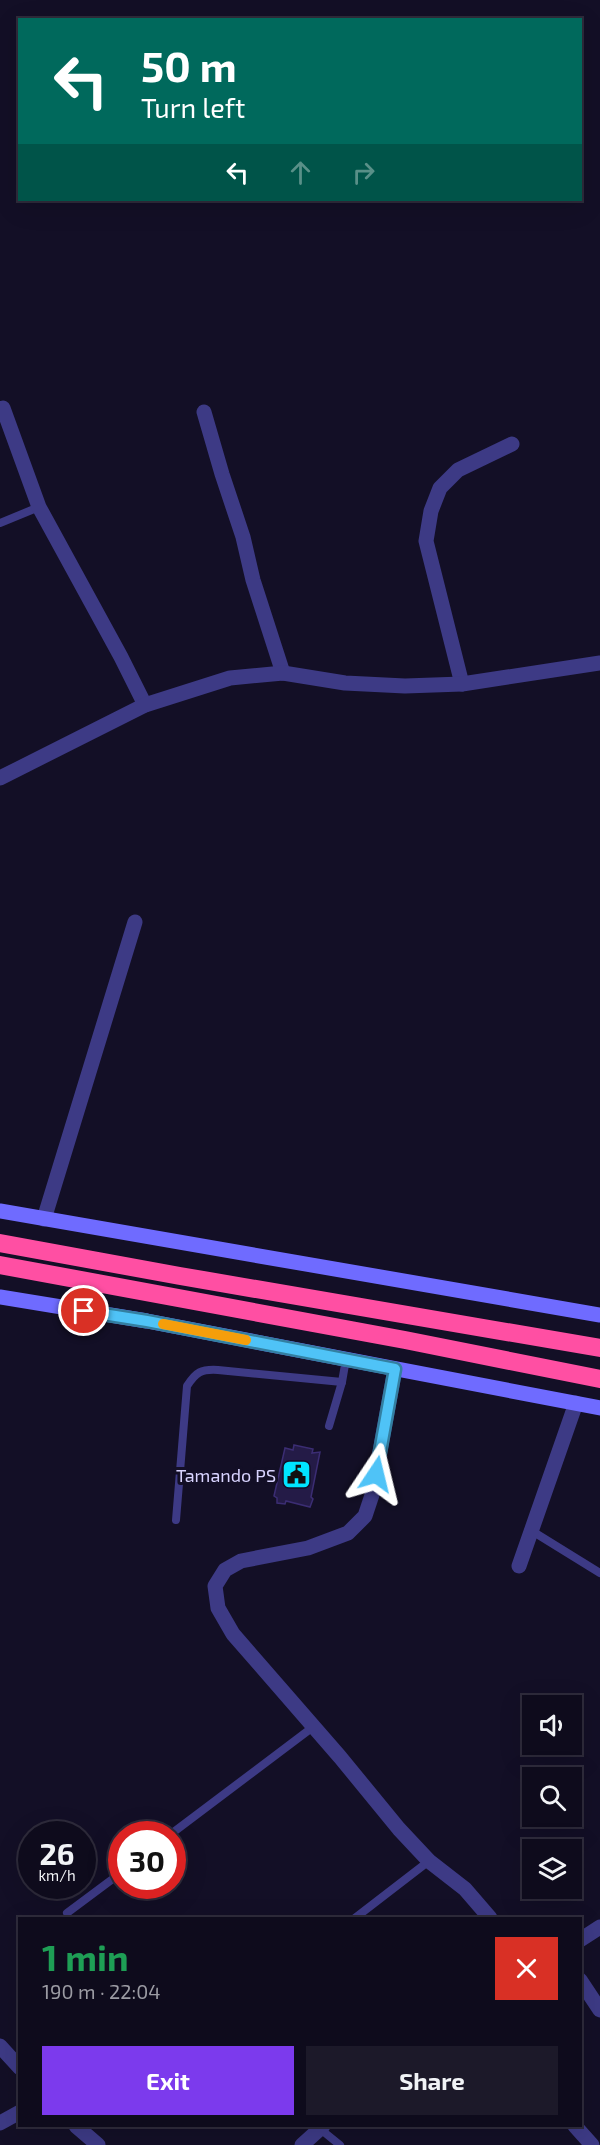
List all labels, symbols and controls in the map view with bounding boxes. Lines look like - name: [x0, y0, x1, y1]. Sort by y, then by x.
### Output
- text: 50 m: [141, 40, 237, 90]
- icon: left: [42, 42, 120, 120]
- text: Turn left: [141, 91, 245, 123]
- icon: left: [221, 156, 254, 189]
- icon: ahead: [284, 156, 317, 189]
- icon: right: [347, 156, 380, 189]
- pin: [58, 1285, 109, 1336]
- icon: arrive: [67, 1294, 100, 1327]
- position arrow: [344, 1442, 408, 1506]
- public building icon: Tamando PS: [281, 1459, 313, 1491]
- place label: Tamando PS: [176, 1464, 276, 1486]
- map controls: [522, 1695, 582, 1899]
- button: sound: [522, 1695, 582, 1755]
- button: search: [522, 1767, 582, 1827]
- speed limit sign: 30: [108, 1821, 186, 1899]
- text: 26: [39, 1835, 75, 1871]
- button: layers: [522, 1839, 582, 1899]
- text: km/h: [38, 1866, 76, 1884]
- text: 1 min: [42, 1935, 129, 1978]
- button: close: [495, 1937, 558, 2000]
- text: 190 m · 22:04: [42, 1979, 161, 2003]
- button: Exit: [42, 2046, 294, 2115]
- button: Share: [306, 2046, 558, 2115]

